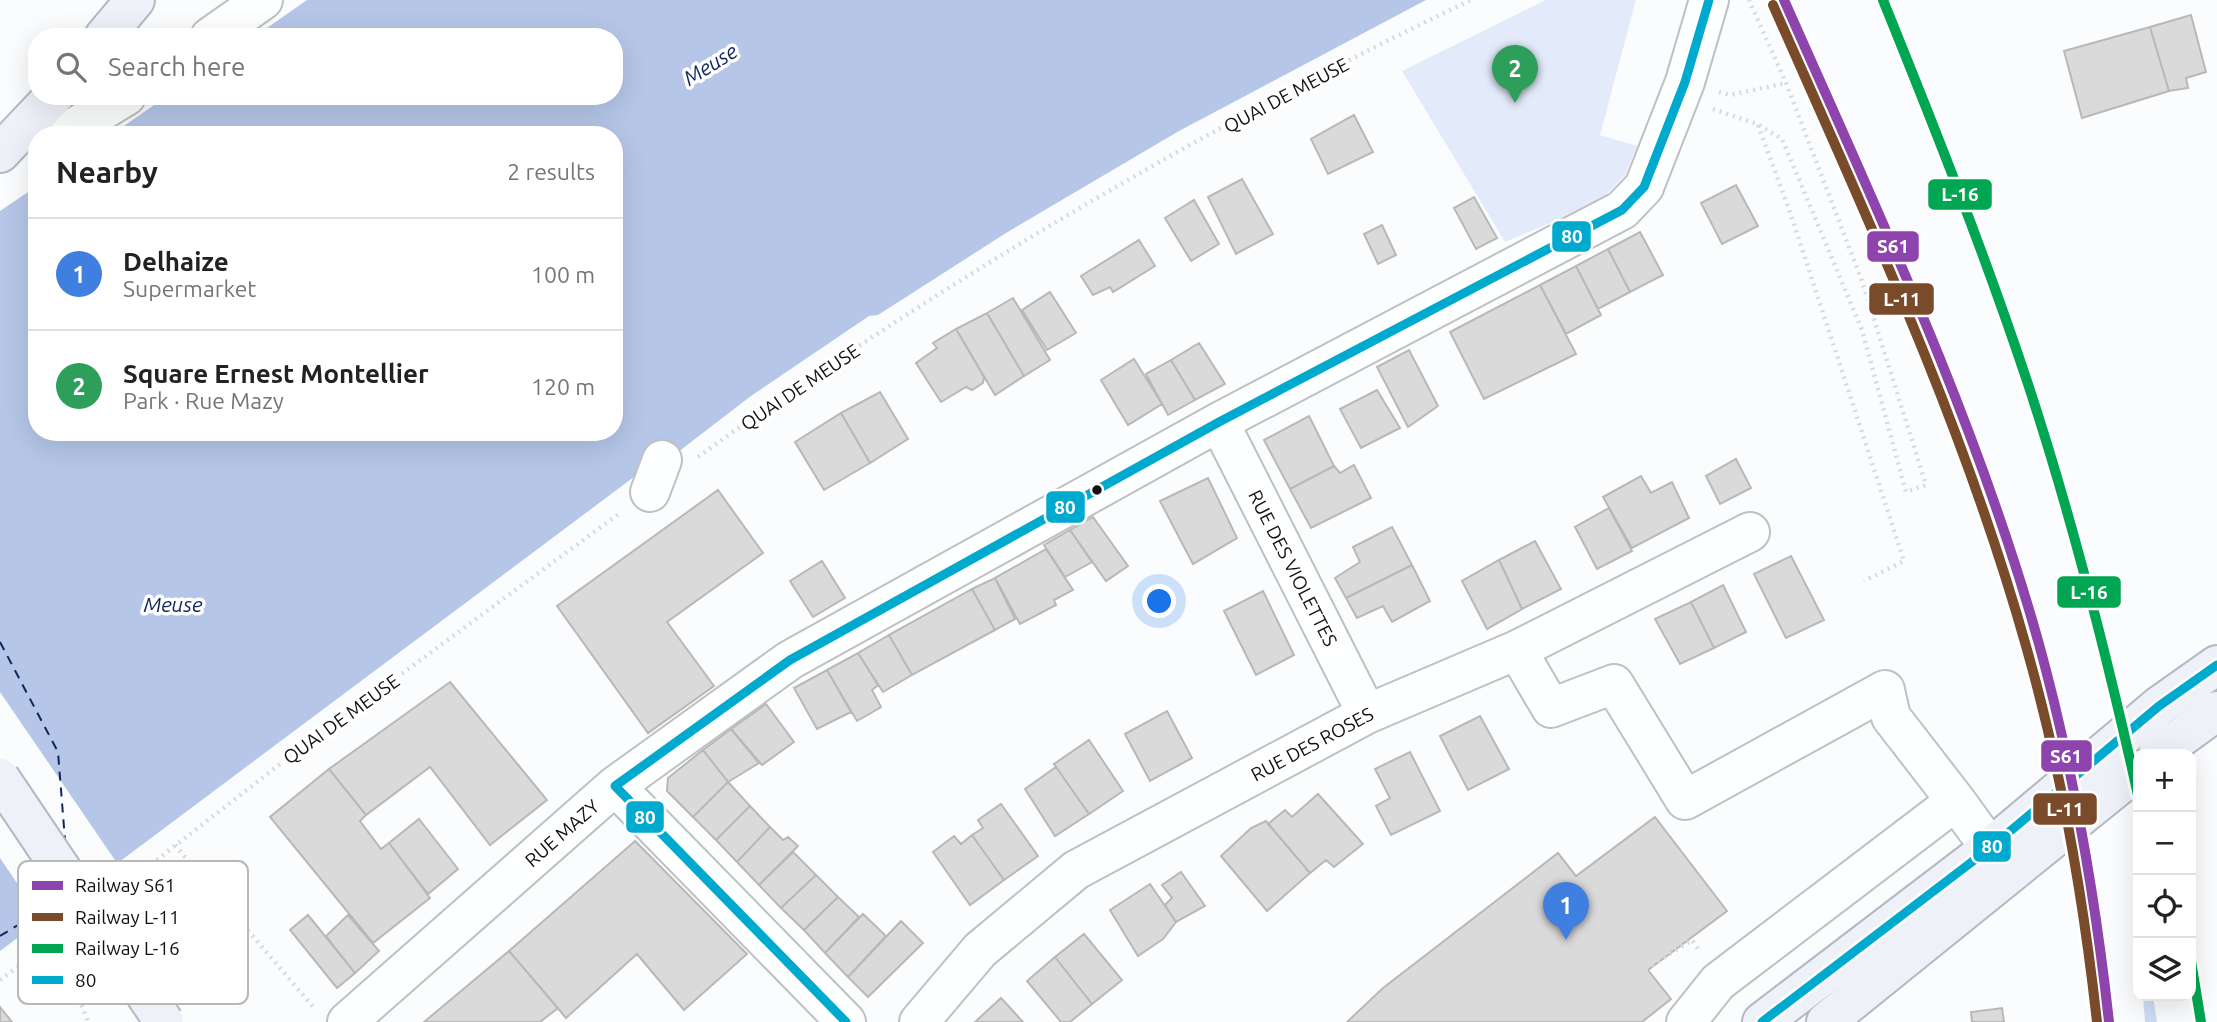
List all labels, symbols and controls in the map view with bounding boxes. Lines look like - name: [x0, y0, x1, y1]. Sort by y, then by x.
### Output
- search box: [28, 28, 623, 105]
- water label: Meuse: [679, 38, 742, 90]
- pin: 2: [1492, 45, 1538, 103]
- icon: search: [52, 48, 90, 86]
- text: Search here: [108, 52, 245, 81]
- street label: QUAI DE MEUSE: [1220, 53, 1352, 137]
- text: Nearby: [56, 155, 158, 189]
- text: 2 results: [507, 159, 595, 184]
- line badge: L-16: [1927, 178, 1993, 211]
- text: L-16: [1941, 183, 1979, 205]
- line badge: 80: [1551, 220, 1592, 253]
- text: 80: [1561, 225, 1583, 247]
- line badge: S61: [1866, 230, 1920, 263]
- text: S61: [1877, 235, 1909, 257]
- text: Delhaize: [123, 247, 229, 276]
- text: 1: [73, 262, 85, 287]
- text: 100 m: [531, 262, 595, 287]
- text: Supermarket: [123, 276, 256, 301]
- line badge: L-11: [1868, 282, 1935, 316]
- text: L-11: [1883, 288, 1921, 310]
- street label: QUAI DE MEUSE: [737, 339, 863, 435]
- text: Square Ernest Montellier: [123, 359, 429, 388]
- text: 2: [73, 374, 85, 399]
- text: 120 m: [531, 374, 595, 399]
- text: Park · Rue Mazy: [123, 388, 284, 413]
- unlabelled marker: [1090, 483, 1104, 497]
- street label: RUE DES VIOLETTES: [1244, 486, 1342, 650]
- line badge: 80: [1045, 490, 1086, 524]
- text: 80: [1054, 496, 1076, 518]
- line badge: L-16: [2056, 575, 2122, 609]
- text: L-16: [2070, 581, 2108, 603]
- your location: [1142, 584, 1176, 618]
- water label: Meuse: [143, 592, 203, 616]
- street label: QUAI DE MEUSE: [279, 669, 403, 769]
- street label: RUE DES ROSES: [1247, 702, 1377, 785]
- line badge: S61: [2040, 739, 2093, 773]
- text: S61: [2050, 745, 2082, 767]
- map controls: [2133, 749, 2196, 1001]
- button: +: [2133, 749, 2196, 812]
- line badge: L-11: [2032, 792, 2098, 826]
- street label: RUE MAZY: [520, 795, 604, 871]
- text: L-11: [2046, 798, 2084, 820]
- line badge: 80: [625, 800, 665, 834]
- text: 80: [634, 806, 656, 828]
- button: −: [2133, 812, 2196, 875]
- line badge: 80: [1972, 830, 2012, 863]
- text: 80: [1981, 835, 2003, 857]
- legend: [18, 861, 248, 1004]
- text: Railway S61: [75, 874, 176, 896]
- button: locate: [2133, 875, 2196, 938]
- pin: 1: [1543, 882, 1589, 940]
- text: Railway L-11: [75, 906, 180, 928]
- text: Railway L-16: [75, 937, 180, 959]
- button: layers: [2133, 938, 2196, 1001]
- text: 80: [75, 969, 96, 991]

